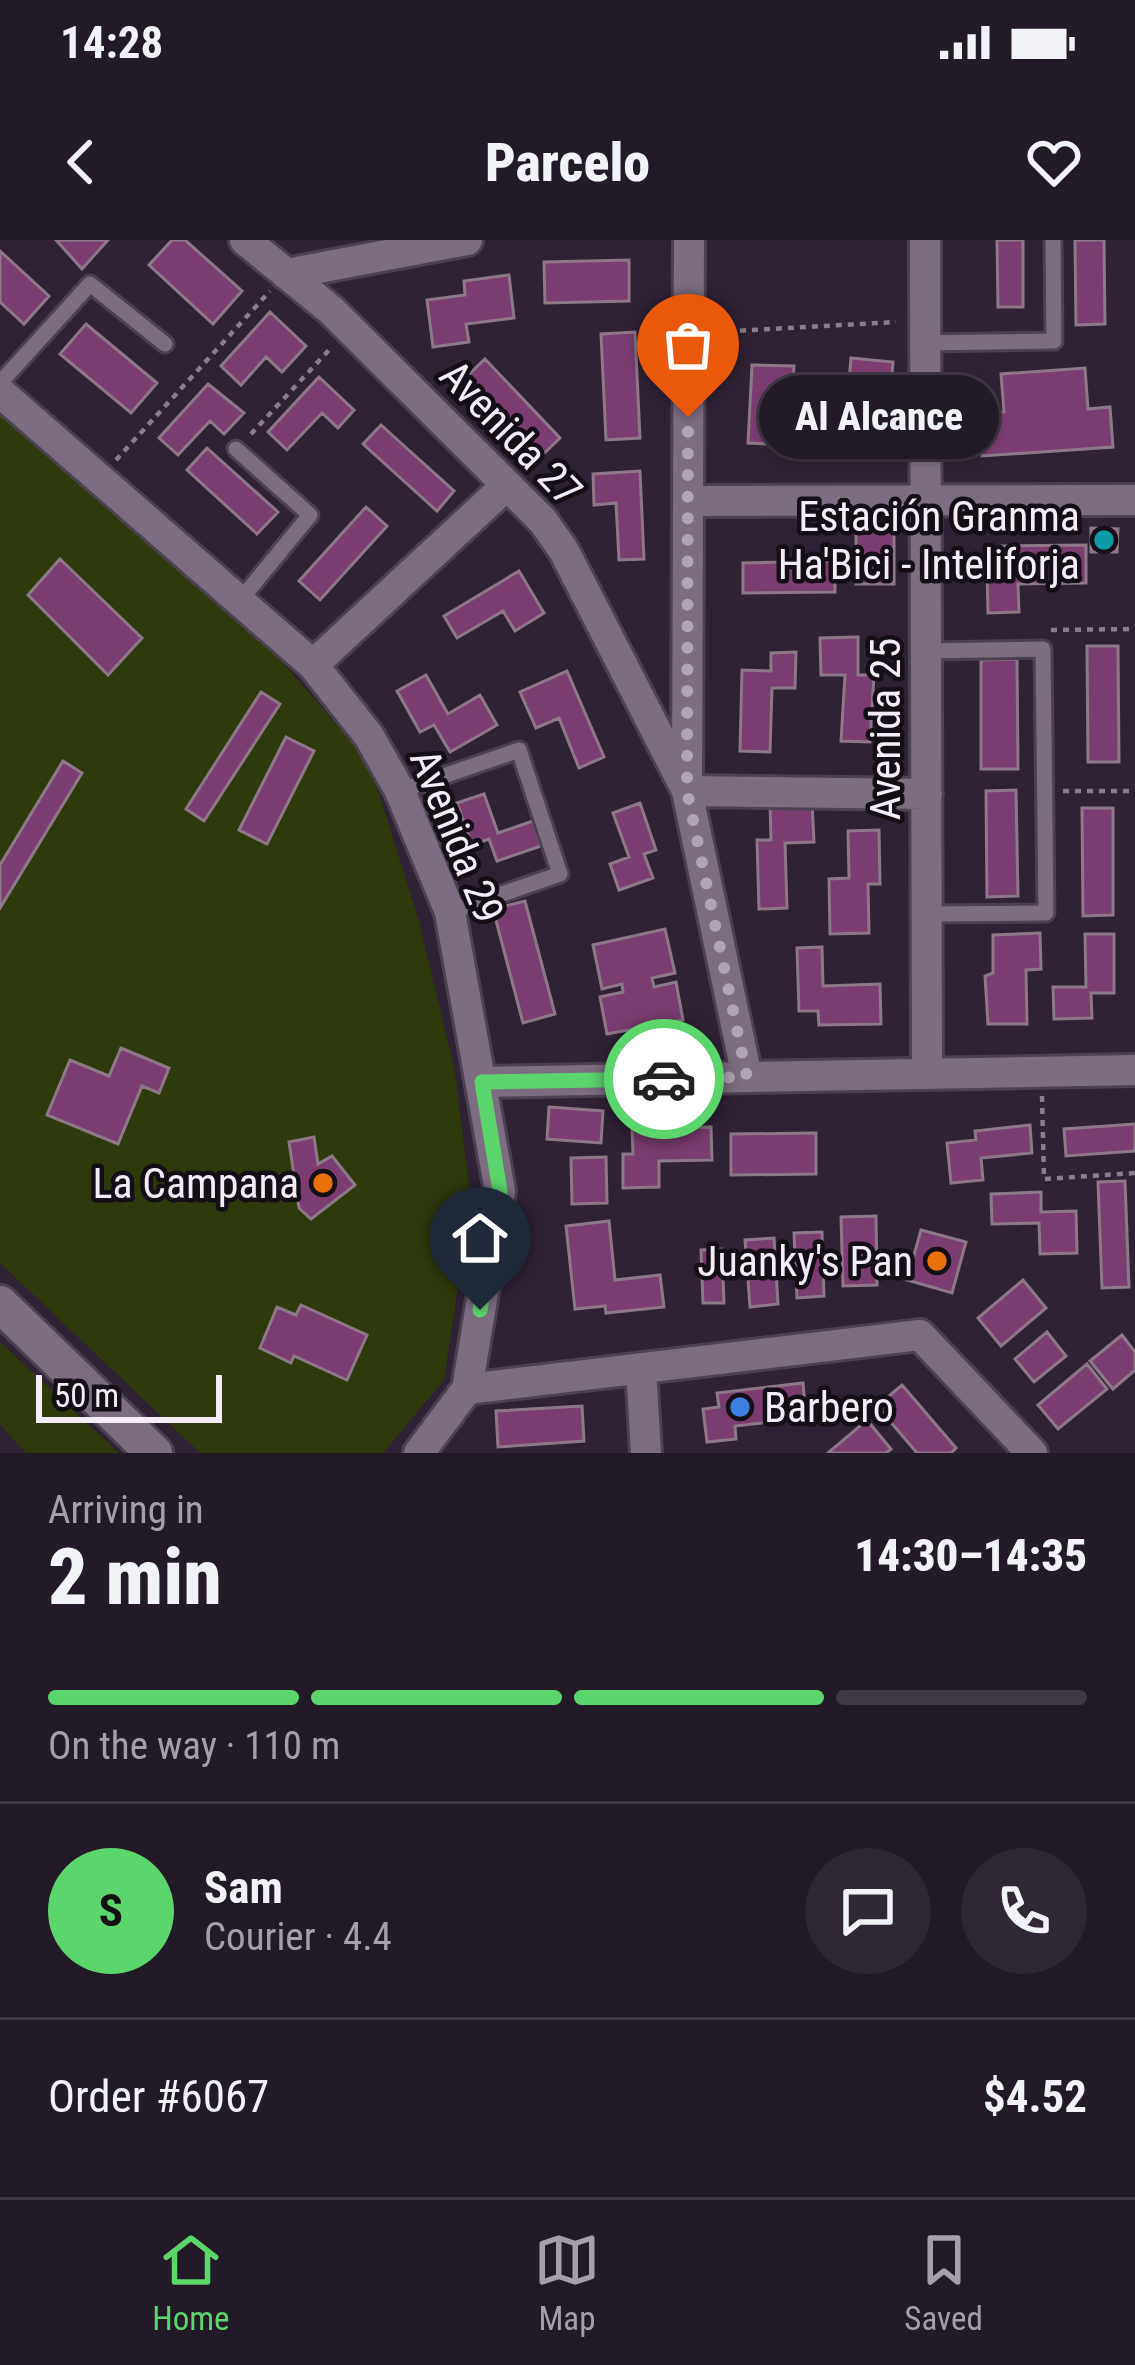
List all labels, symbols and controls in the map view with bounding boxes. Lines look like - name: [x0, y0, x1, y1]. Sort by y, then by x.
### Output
- text: 14:28: [60, 16, 163, 69]
- icon: back: [48, 129, 114, 195]
- icon: heart: [1021, 129, 1087, 195]
- text: Parcelo: [485, 131, 650, 194]
- pin: [637, 294, 739, 417]
- icon: bag: [655, 312, 721, 378]
- street label: Avenida 27: [430, 350, 592, 516]
- callout: Al Alcance: [760, 375, 1000, 459]
- text: Al Alcance: [795, 394, 963, 440]
- place label: Estación Granma Ha'Bici - Inteliforja: [778, 492, 1080, 589]
- marker: Estación Granma Ha'Bici - Inteliforja: [1091, 527, 1117, 553]
- street label: Avenida 25: [861, 638, 910, 820]
- street label: Avenida 29: [400, 742, 514, 930]
- courier: [604, 1019, 724, 1139]
- icon: car: [631, 1046, 697, 1112]
- place label: La Campana: [92, 1159, 299, 1208]
- marker: La Campana: [310, 1170, 336, 1196]
- pin: [429, 1187, 531, 1310]
- icon: home: [447, 1205, 513, 1271]
- place label: Juanky's Pan: [697, 1237, 913, 1286]
- marker: Juanky's Pan: [924, 1248, 950, 1274]
- scale bar: [36, 1369, 222, 1422]
- text: 50 m: [54, 1376, 119, 1415]
- place label: Barbero: [764, 1383, 894, 1432]
- marker: Barbero: [727, 1394, 753, 1420]
- text: Arriving in: [48, 1487, 204, 1533]
- text: 14:30–14:35: [854, 1529, 1087, 1582]
- text: 2 min: [48, 1532, 222, 1623]
- text: On the way · 110 m: [48, 1723, 340, 1769]
- button: chat: [805, 1848, 931, 1974]
- button: phone: [961, 1848, 1087, 1974]
- text: Sam: [204, 1861, 283, 1914]
- text: S: [99, 1884, 123, 1937]
- text: Courier · 4.4: [204, 1914, 392, 1960]
- text: Order #6067: [48, 2070, 269, 2123]
- text: $4.52: [983, 2070, 1087, 2123]
- tab: Home: [152, 2227, 230, 2338]
- tab: Map: [534, 2227, 600, 2338]
- tab: Saved: [904, 2227, 983, 2338]

